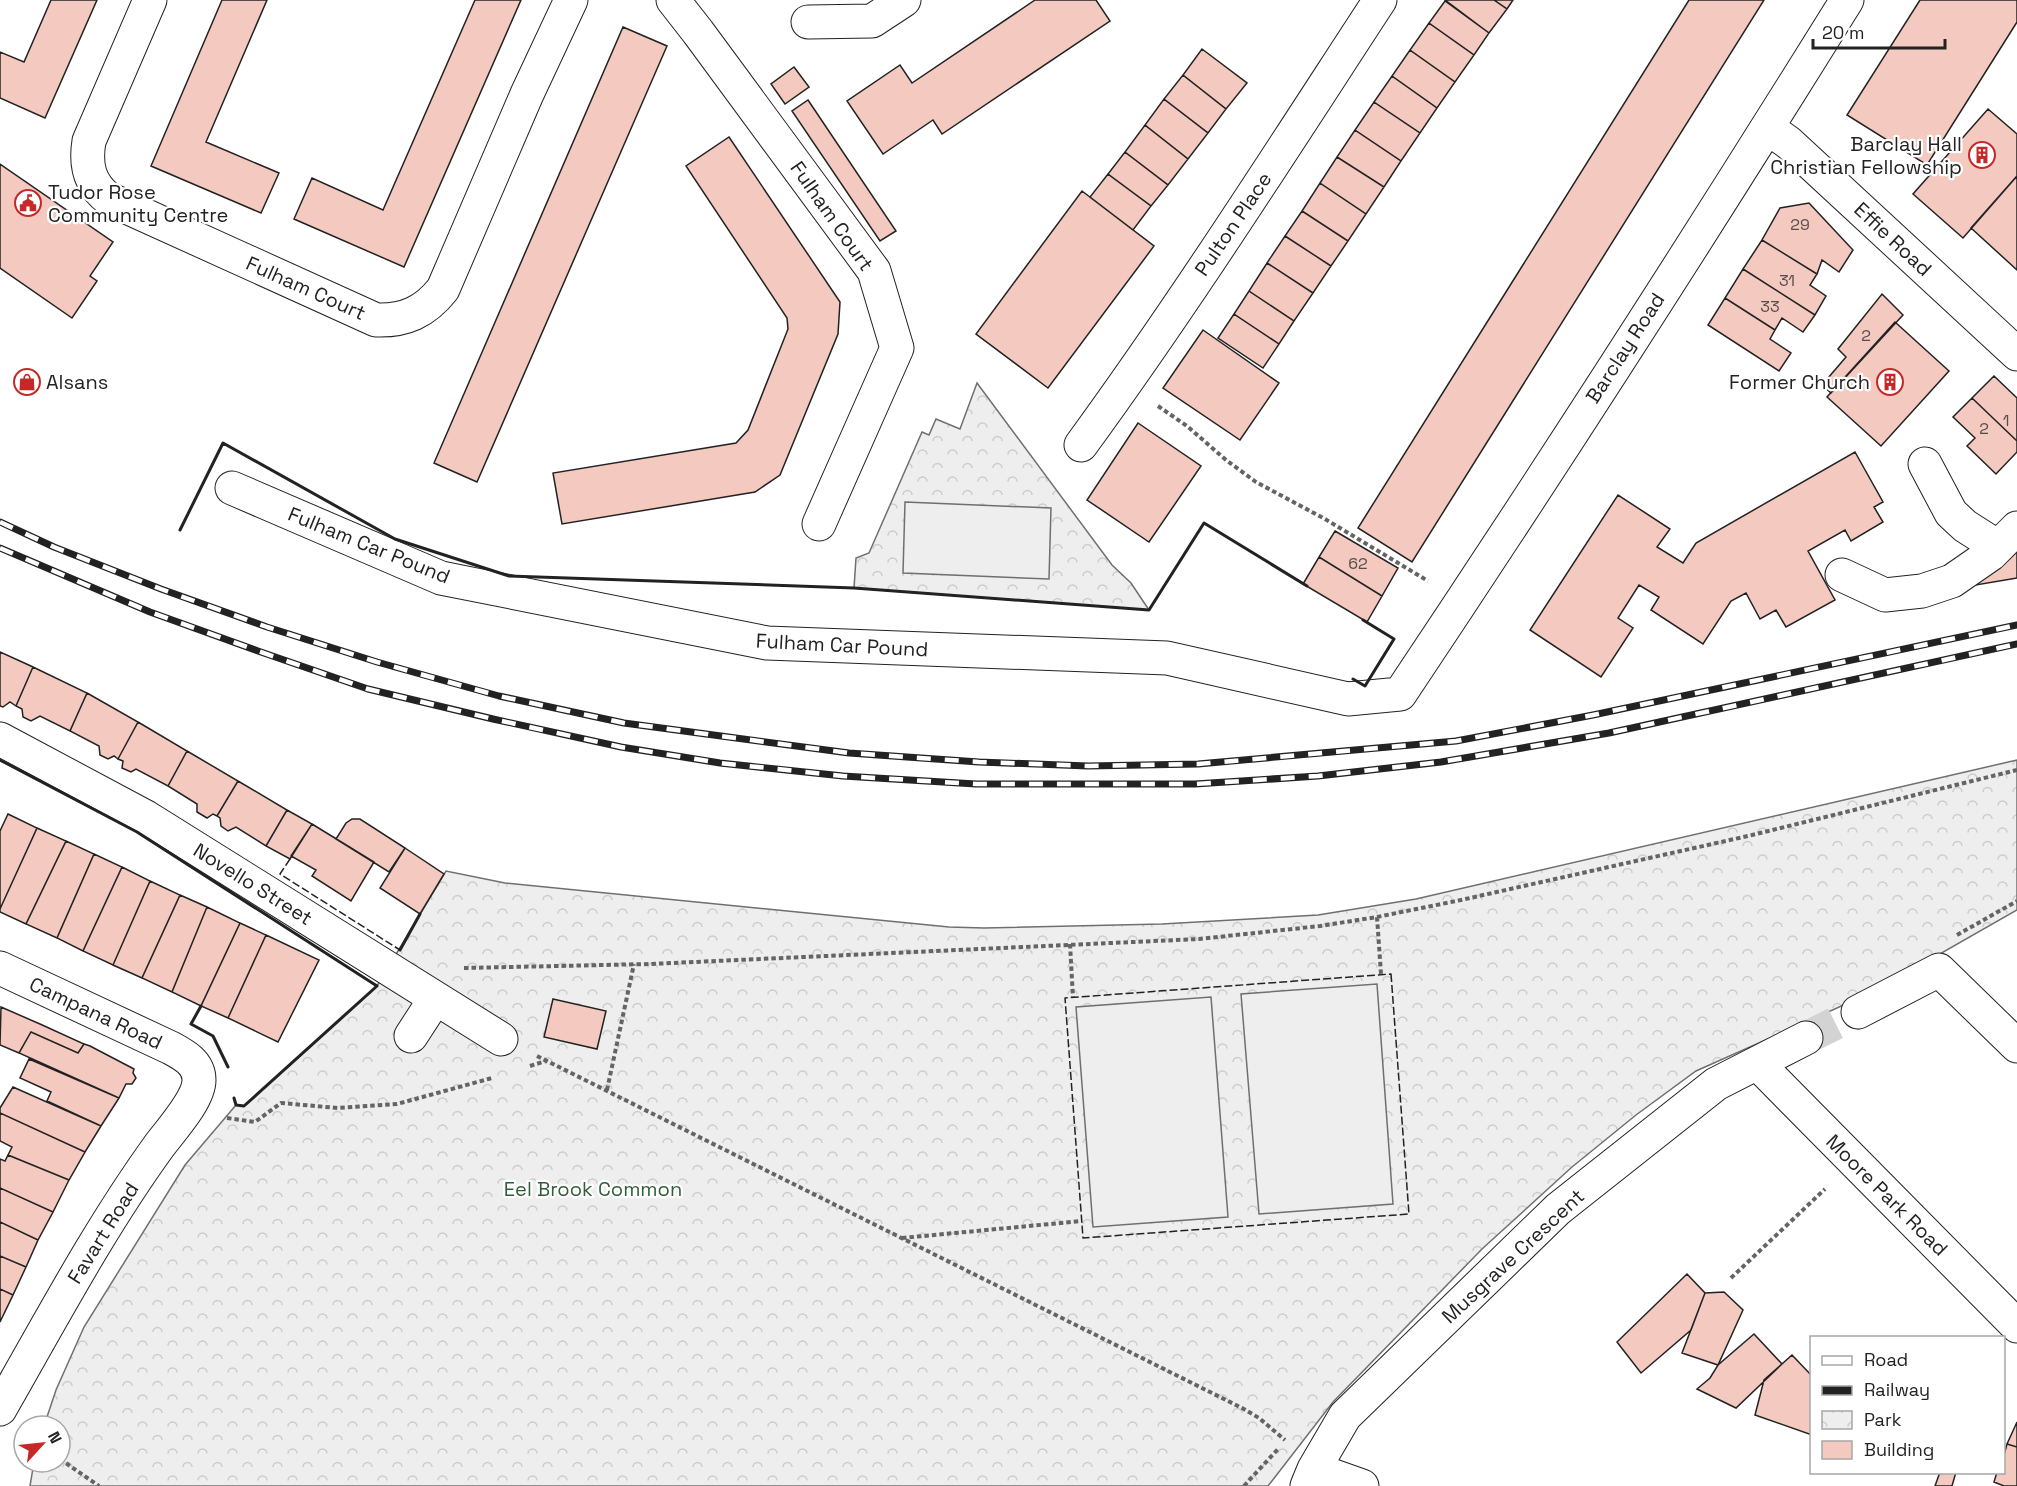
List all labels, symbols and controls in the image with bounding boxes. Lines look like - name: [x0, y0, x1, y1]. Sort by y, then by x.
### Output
- scale bar: [1813, 12, 1945, 50]
- text: 20 m: [1822, 21, 1865, 44]
- place label: Barclay Hall Christian Fellowship: [1770, 131, 1962, 180]
- building icon: Barclay Hall Christian Fellowship: [1967, 140, 1997, 170]
- street label: Fulham Court: [785, 156, 879, 276]
- street label: Pulton Place: [1189, 167, 1277, 281]
- place label: Tudor Rose Community Centre: [48, 179, 228, 228]
- public building icon: Tudor Rose Community Centre: [13, 188, 43, 218]
- street label: Effie Road: [1849, 196, 1937, 282]
- house number: 29: [1790, 214, 1810, 235]
- street label: Fulham Court: [242, 250, 370, 326]
- house number: 31: [1779, 270, 1795, 291]
- street label: Barclay Road: [1580, 288, 1670, 408]
- house number: 33: [1760, 296, 1780, 317]
- house number: 2: [1861, 325, 1871, 346]
- shop icon: Alsans: [12, 367, 42, 397]
- building icon: Former Church: [1875, 367, 1905, 397]
- place label: Alsans: [46, 369, 108, 395]
- place label: Former Church: [1729, 369, 1870, 395]
- house number: 1: [2003, 410, 2009, 431]
- house number: 2: [1979, 418, 1989, 439]
- street label: Fulham Car Pound: [284, 501, 454, 589]
- house number: 62: [1348, 553, 1368, 574]
- street label: Fulham Car Pound: [755, 628, 929, 662]
- street label: Novello Street: [189, 837, 317, 931]
- street label: Campana Road: [25, 971, 167, 1055]
- street label: Moore Park Road: [1821, 1129, 1953, 1261]
- park label: Eel Brook Common: [504, 1176, 682, 1202]
- street label: Favart Road: [62, 1178, 144, 1288]
- street label: Musgrave Crescent: [1436, 1183, 1590, 1329]
- legend: [1810, 1336, 2005, 1474]
- text: Road: [1864, 1348, 1908, 1371]
- text: Railway: [1864, 1378, 1930, 1401]
- text: Park: [1864, 1408, 1902, 1431]
- north arrow: [12, 1414, 72, 1474]
- text: N: [43, 1428, 67, 1447]
- text: Building: [1864, 1438, 1934, 1461]

